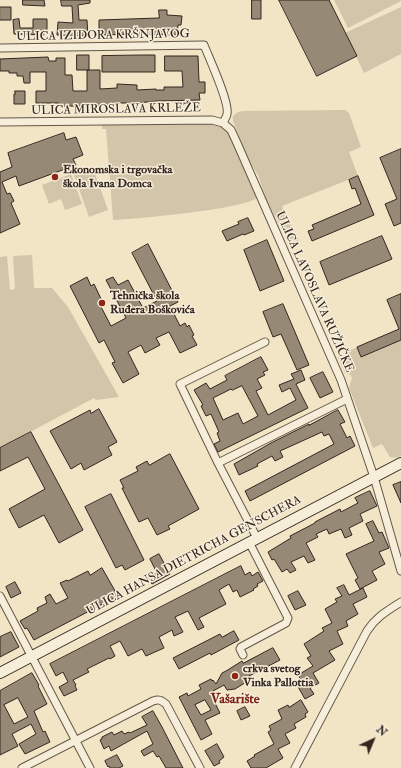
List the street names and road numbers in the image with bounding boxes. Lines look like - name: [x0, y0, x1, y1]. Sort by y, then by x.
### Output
- street label: ULICA IZIDORA KRŠNJAVOG: [16, 27, 190, 45]
- street label: ULICA MIROSLAVA KRLEŽE: [31, 101, 201, 119]
- street label: ULICA LAVOSLAVA RUŽIČKE: [272, 209, 356, 375]
- street label: ULICA HANSA DIETRICHA GENSCHERA: [84, 493, 304, 619]

